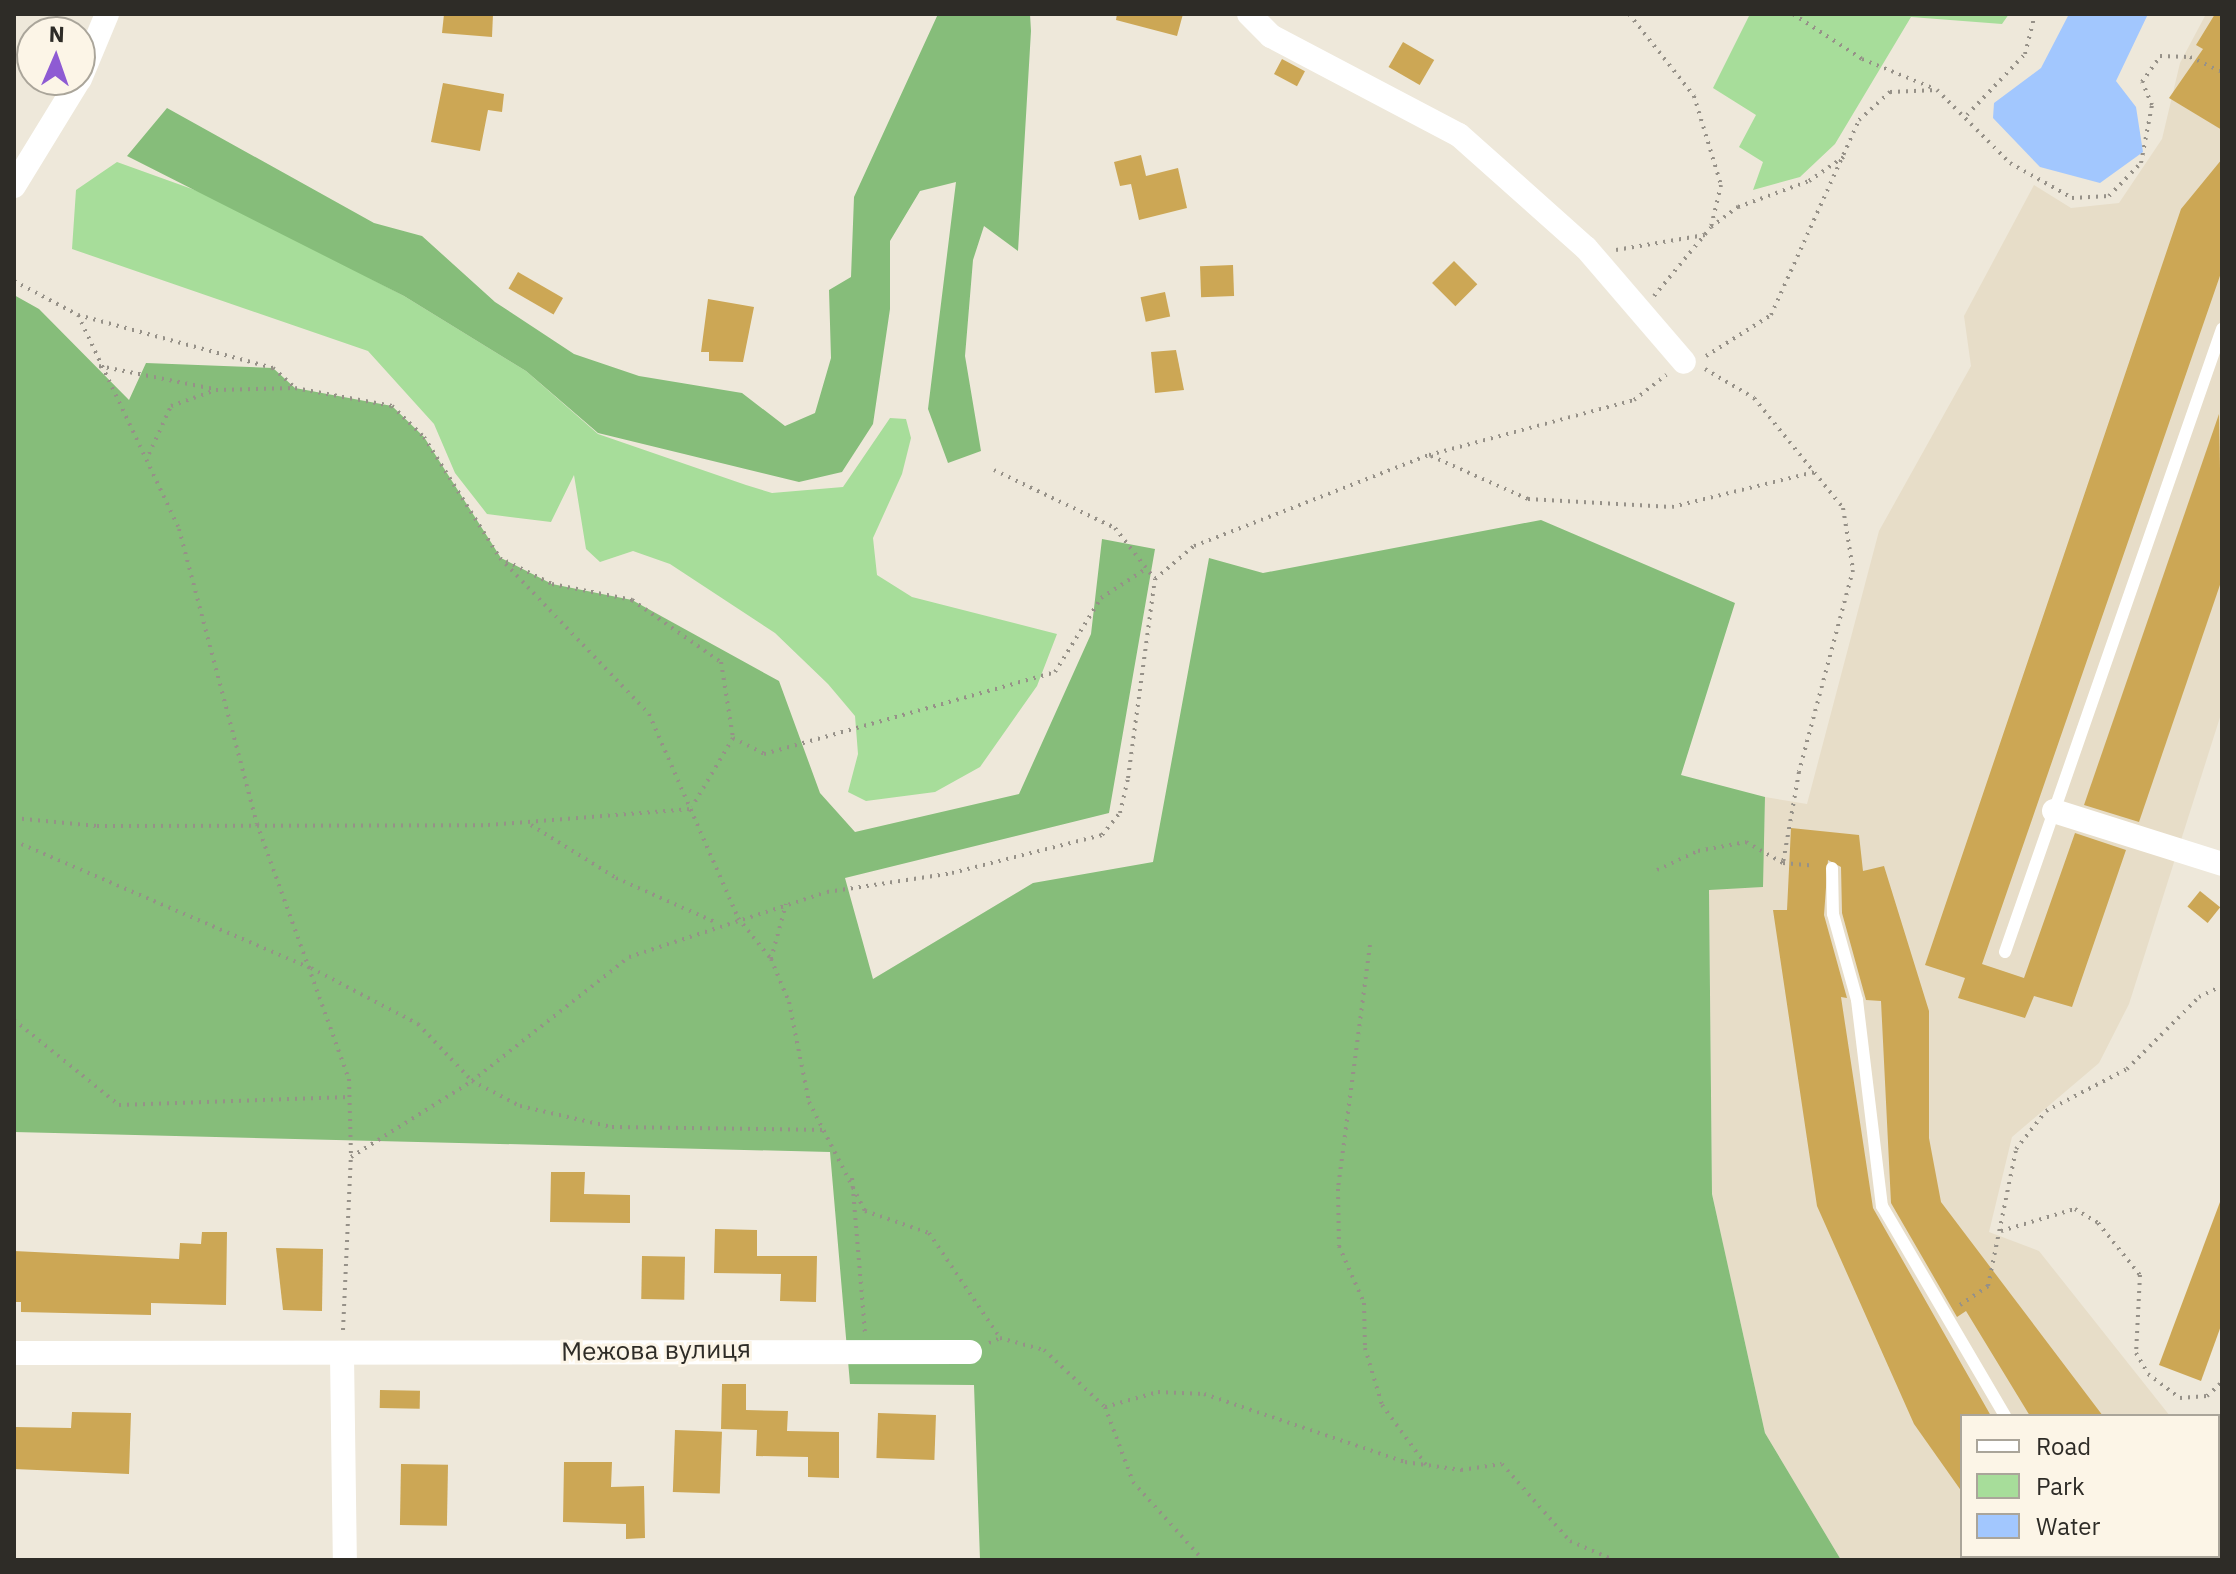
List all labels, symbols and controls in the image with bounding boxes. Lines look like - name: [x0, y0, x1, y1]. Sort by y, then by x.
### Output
- north arrow: [16, 16, 96, 96]
- text: N: [48, 19, 65, 48]
- street label: Межова вулиця: [561, 1333, 751, 1367]
- legend: [1960, 1414, 2220, 1558]
- text: Road: [2036, 1430, 2091, 1462]
- text: Park: [2036, 1470, 2085, 1502]
- text: Water: [2036, 1510, 2100, 1542]

